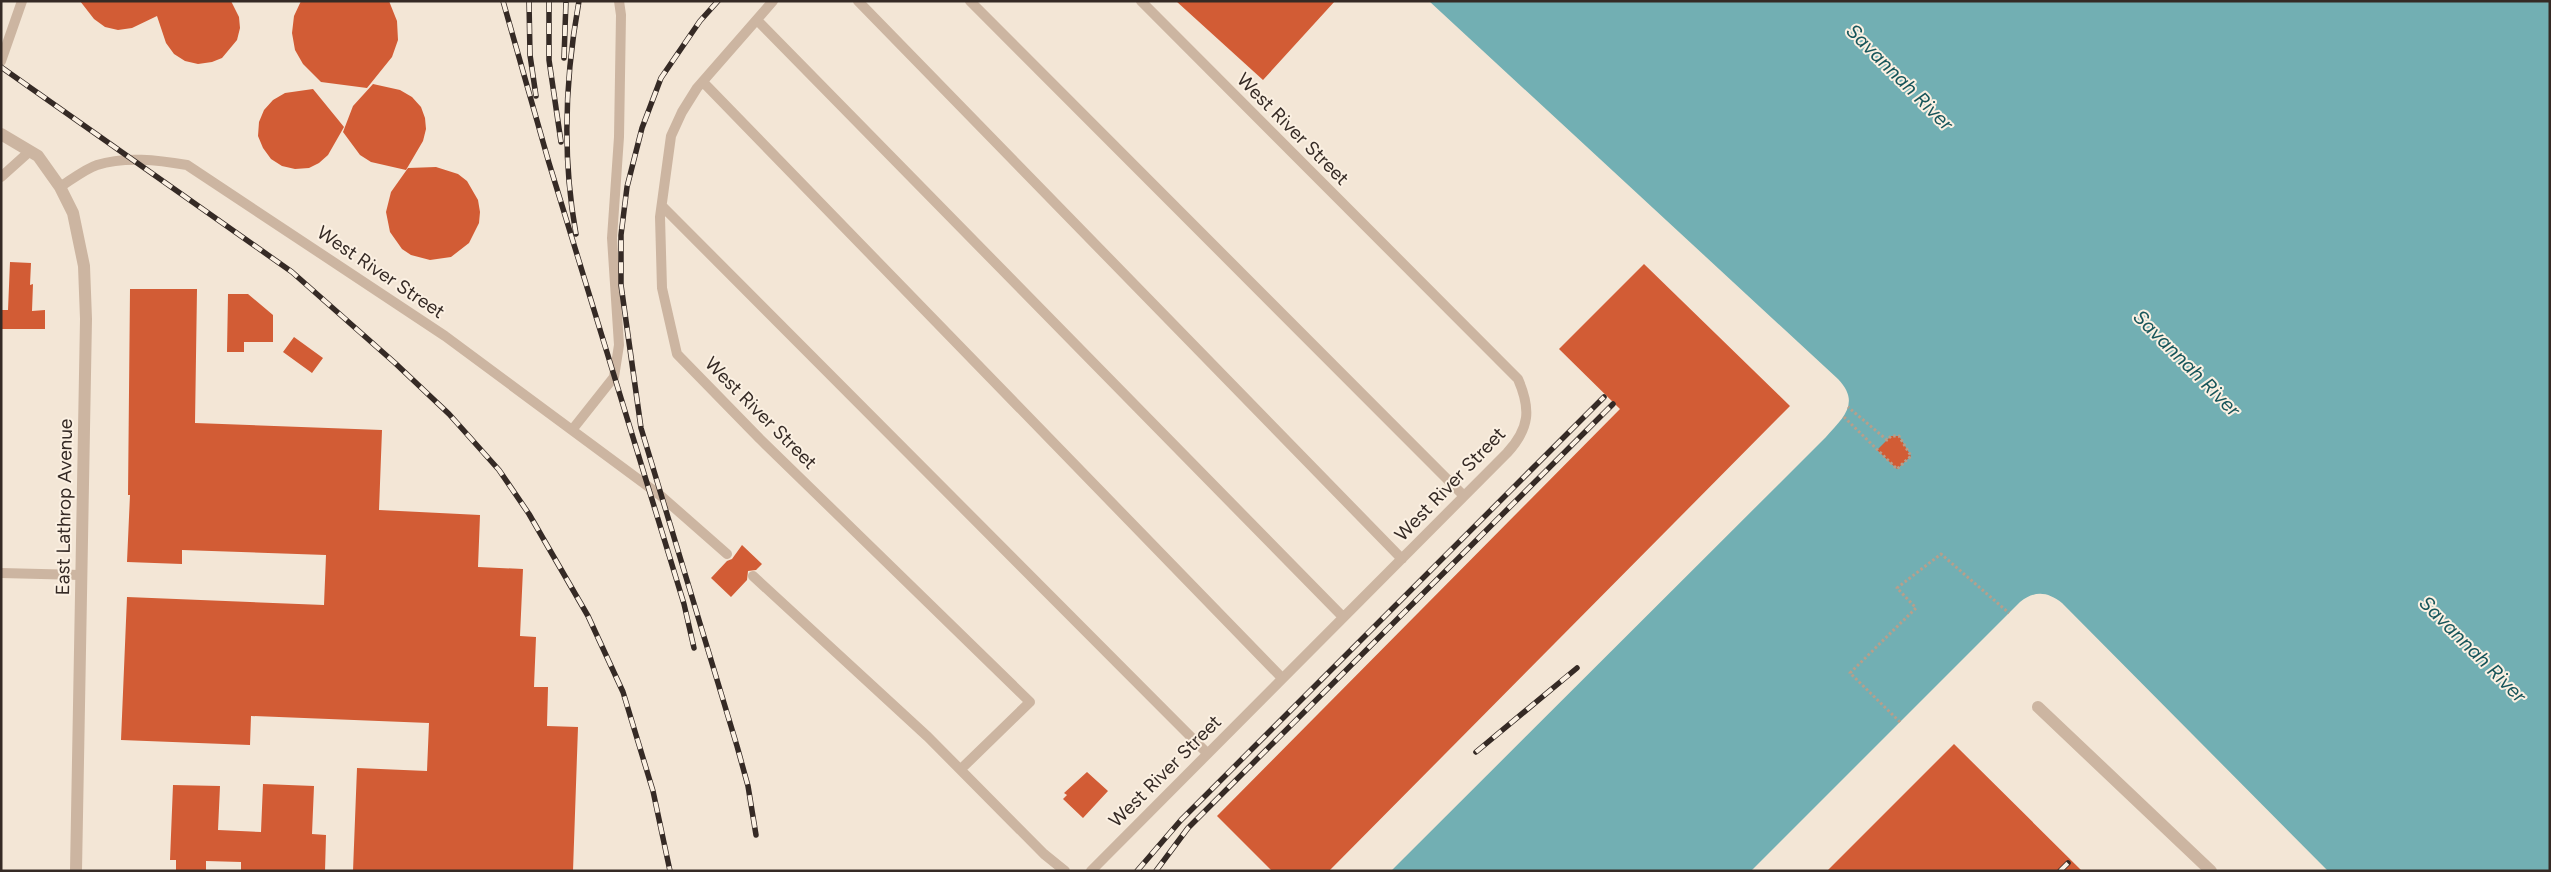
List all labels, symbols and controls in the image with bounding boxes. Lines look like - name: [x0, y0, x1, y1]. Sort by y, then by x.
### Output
- water label: Savannah River: [1842, 19, 1959, 136]
- street label: West River Street: [1232, 68, 1354, 190]
- street label: West River Street: [313, 221, 449, 323]
- water label: Savannah River: [2129, 305, 2246, 422]
- street label: West River Street: [700, 352, 822, 474]
- street label: East Lathrop Avenue: [51, 418, 77, 596]
- street label: West River Street: [1390, 422, 1510, 546]
- water label: Savannah River: [2415, 591, 2532, 708]
- street label: West River Street: [1104, 710, 1226, 832]

